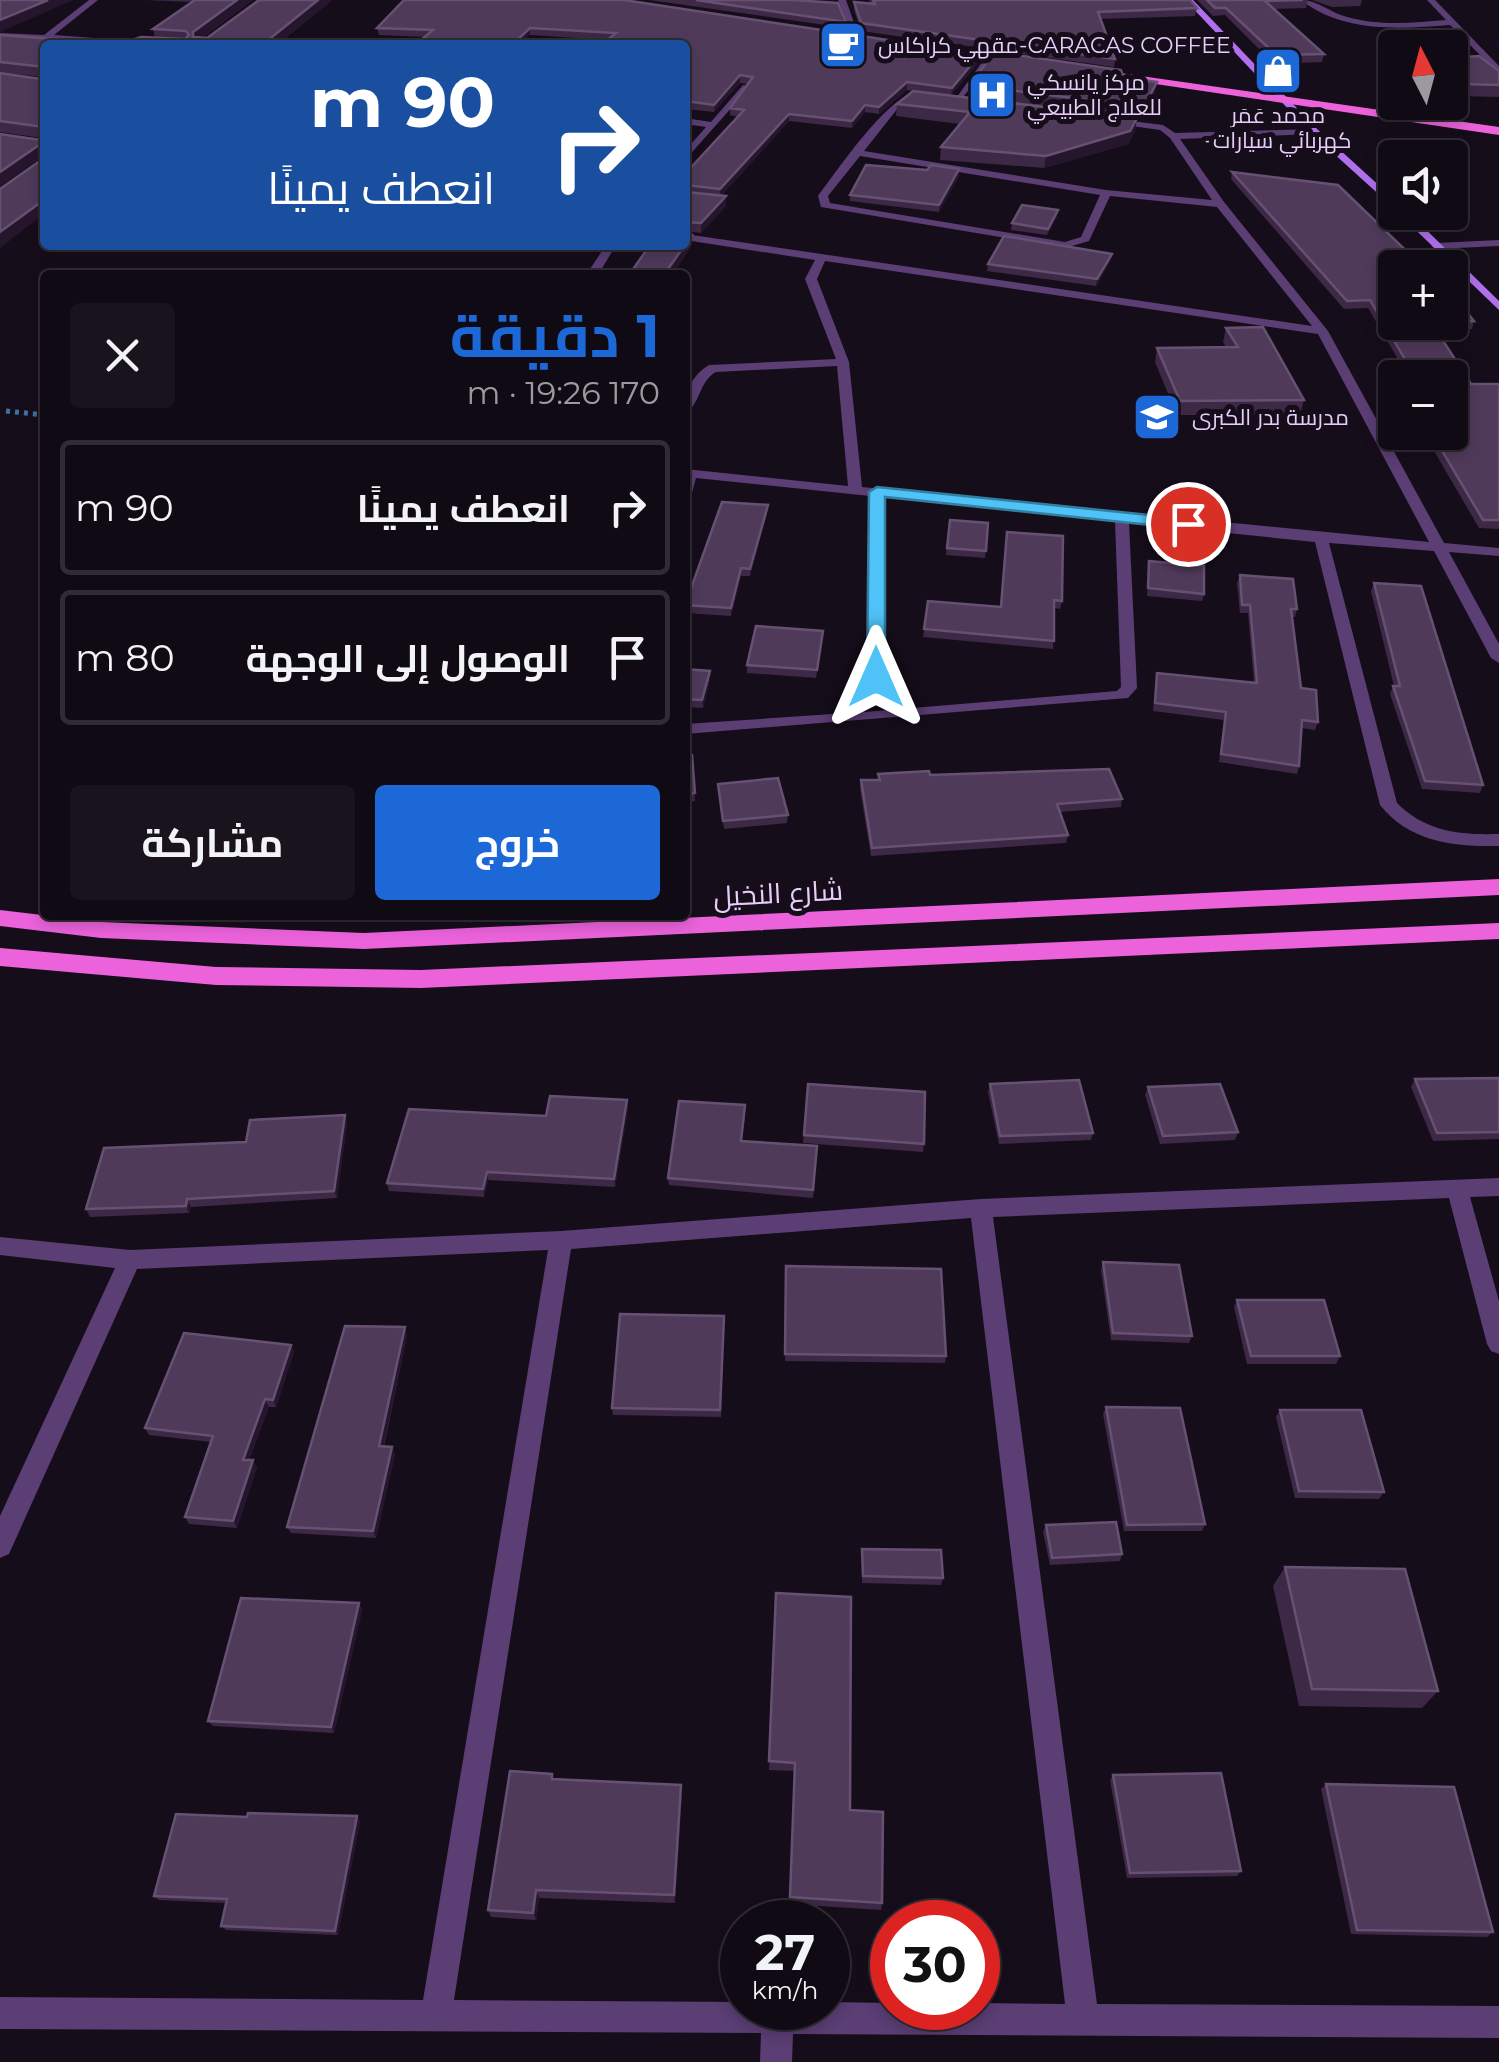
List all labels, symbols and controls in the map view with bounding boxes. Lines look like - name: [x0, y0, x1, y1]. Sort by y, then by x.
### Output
- cafe icon: مقهي كراكاس-CARACAS COFFEE: [817, 19, 869, 71]
- north arrow: [1378, 30, 1468, 120]
- map controls: [1378, 30, 1468, 450]
- place label: مقهي كراكاس-CARACAS COFFEE: [878, 32, 1231, 62]
- shop icon: محمد عَمَر -كهربائي سيارات: [1252, 45, 1304, 97]
- text: 90 m: [310, 59, 495, 145]
- hospital icon: مركز يانسكي للعلاج الطبيعي: [966, 69, 1018, 121]
- place label: مركز يانسكي للعلاج الطبيعي: [1027, 69, 1162, 124]
- icon: right: [530, 80, 660, 210]
- place label: محمد عَمَر -كهربائي سيارات: [1205, 102, 1351, 157]
- button: sound: [1378, 140, 1468, 230]
- text: انعطف يمينًا: [267, 160, 495, 215]
- button: +: [1378, 250, 1468, 340]
- text: 1 دقيقة: [450, 299, 660, 372]
- button: close: [70, 303, 175, 408]
- button: −: [1378, 360, 1468, 450]
- text: 170 m · 19:26: [466, 373, 660, 412]
- school or university icon: مدرسة بدر الكبرى: [1131, 391, 1183, 443]
- place label: مدرسة بدر الكبرى: [1192, 404, 1349, 431]
- icon: right: [600, 480, 655, 535]
- pin: [1146, 482, 1231, 567]
- text: 90 m: [75, 484, 174, 531]
- text: انعطف يمينًا: [357, 485, 570, 532]
- icon: arrive: [1161, 497, 1216, 552]
- position arrow: [824, 625, 928, 729]
- icon: arrive: [600, 630, 655, 685]
- text: 80 m: [75, 634, 175, 681]
- text: الوصول إلى الوجهة: [246, 635, 570, 682]
- button: مشاركة: [70, 785, 355, 900]
- button: خروج: [375, 785, 660, 900]
- street label: شارع النخيل: [712, 873, 844, 915]
- speed limit sign: 30: [870, 1900, 1000, 2030]
- text: 27: [755, 1922, 815, 1983]
- text: km/h: [752, 1975, 818, 2005]

